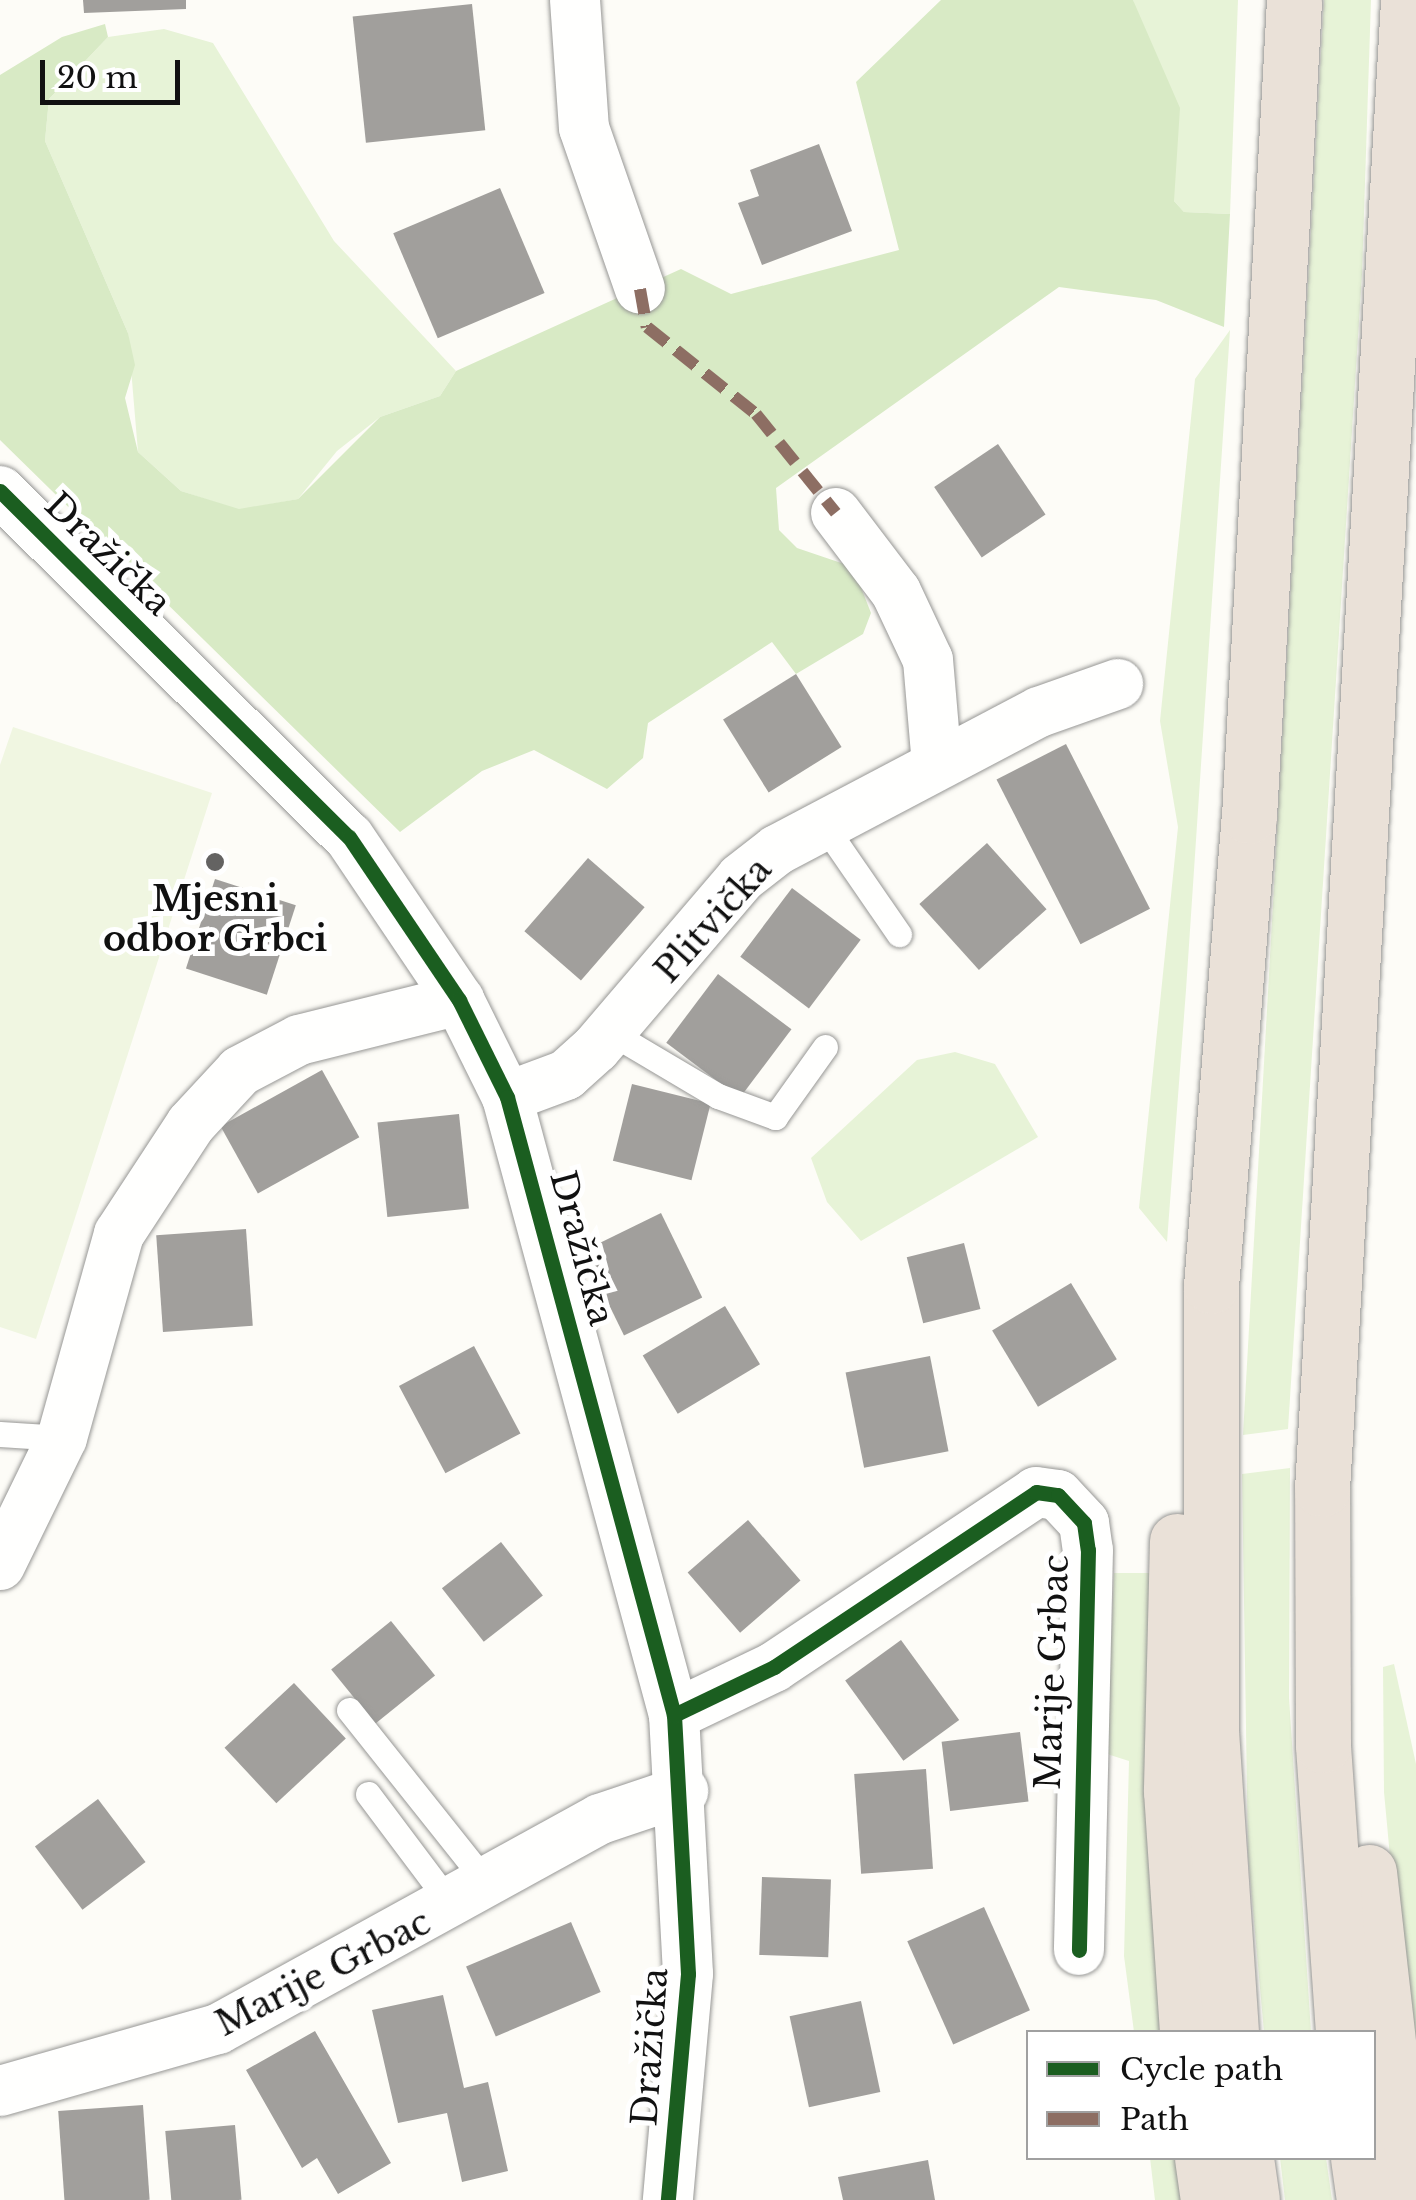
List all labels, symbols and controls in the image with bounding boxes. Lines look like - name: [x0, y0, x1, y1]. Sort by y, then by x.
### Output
- scale bar: [45, 40, 185, 102]
- text: 20 m: [57, 59, 138, 96]
- street label: Dražička: [37, 484, 179, 624]
- street label: Plitvička: [646, 849, 780, 991]
- marker: Mjesni odbor Grbci: [204, 851, 226, 873]
- place label: Mjesni odbor Grbci: [103, 878, 327, 960]
- street label: Dražička: [541, 1166, 623, 1330]
- street label: Marije Grbac: [1027, 1554, 1077, 1790]
- street label: Marije Grbac: [209, 1901, 437, 2045]
- street label: Dražička: [624, 1967, 676, 2127]
- legend: [1026, 2030, 1376, 2160]
- text: Cycle path: [1120, 2051, 1283, 2088]
- text: Path: [1120, 2101, 1189, 2138]

